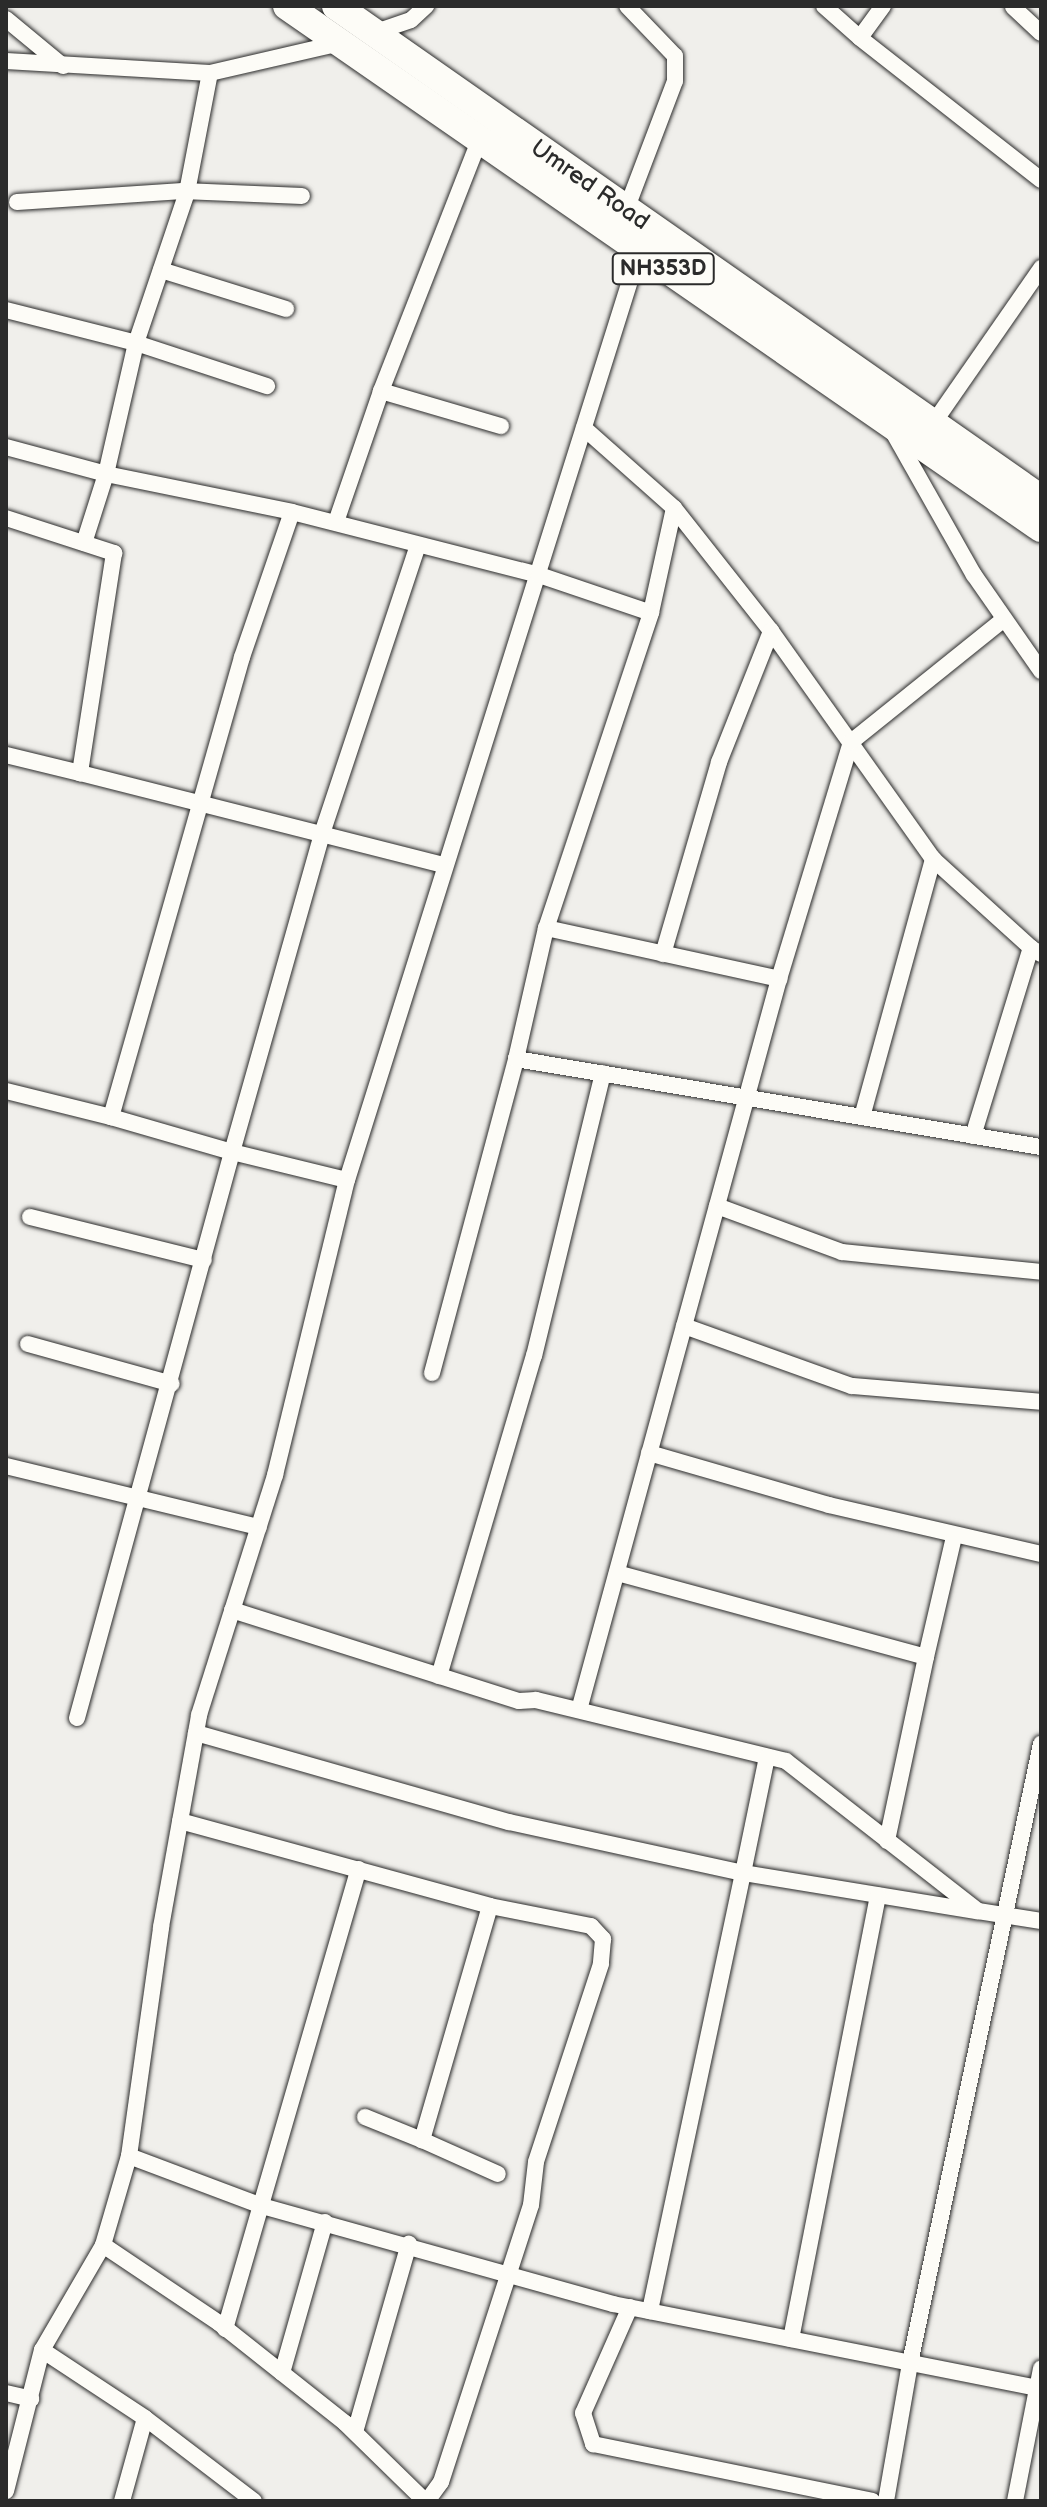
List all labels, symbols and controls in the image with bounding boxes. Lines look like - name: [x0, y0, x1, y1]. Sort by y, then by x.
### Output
- street label: Umred Road: [525, 134, 655, 236]
- road number: NH353D: [611, 251, 715, 287]

